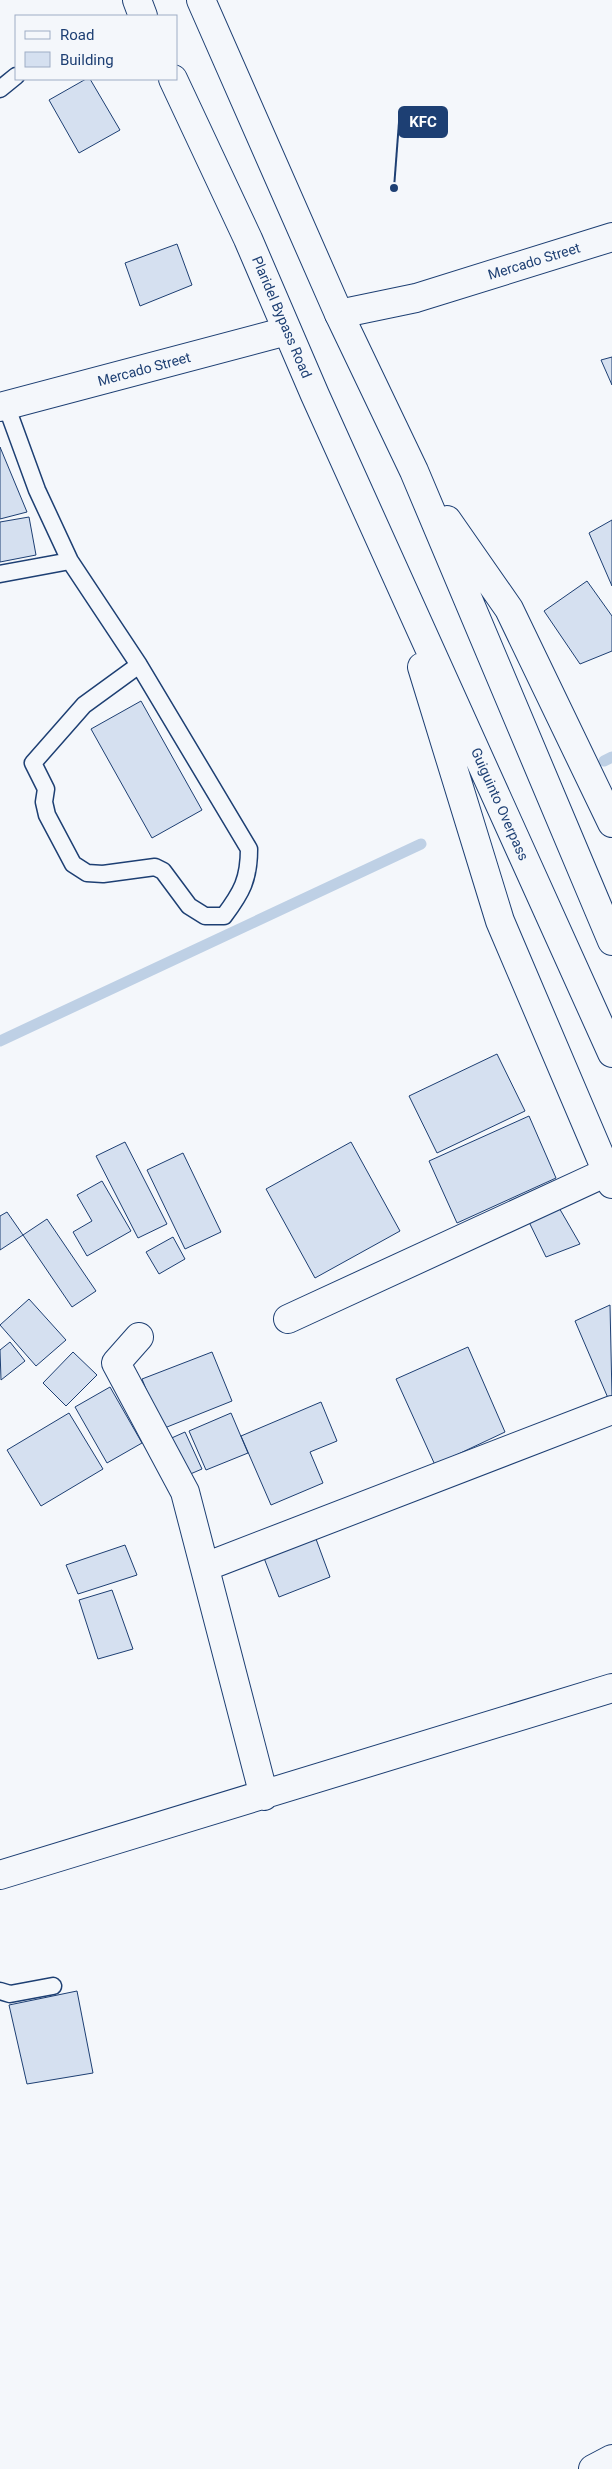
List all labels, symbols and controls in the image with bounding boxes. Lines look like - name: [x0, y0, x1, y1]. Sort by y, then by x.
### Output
- legend: [15, 15, 178, 80]
- text: Road: [60, 26, 94, 44]
- text: Building: [60, 51, 114, 69]
- callout: KFC: [399, 107, 447, 137]
- text: KFC: [409, 113, 437, 131]
- street label: Mercado Street: [486, 239, 582, 283]
- street label: Plaridel Bypass Road: [249, 254, 315, 380]
- street label: Mercado Street: [96, 349, 193, 389]
- street label: Guiguinto Overpass: [468, 745, 532, 863]

